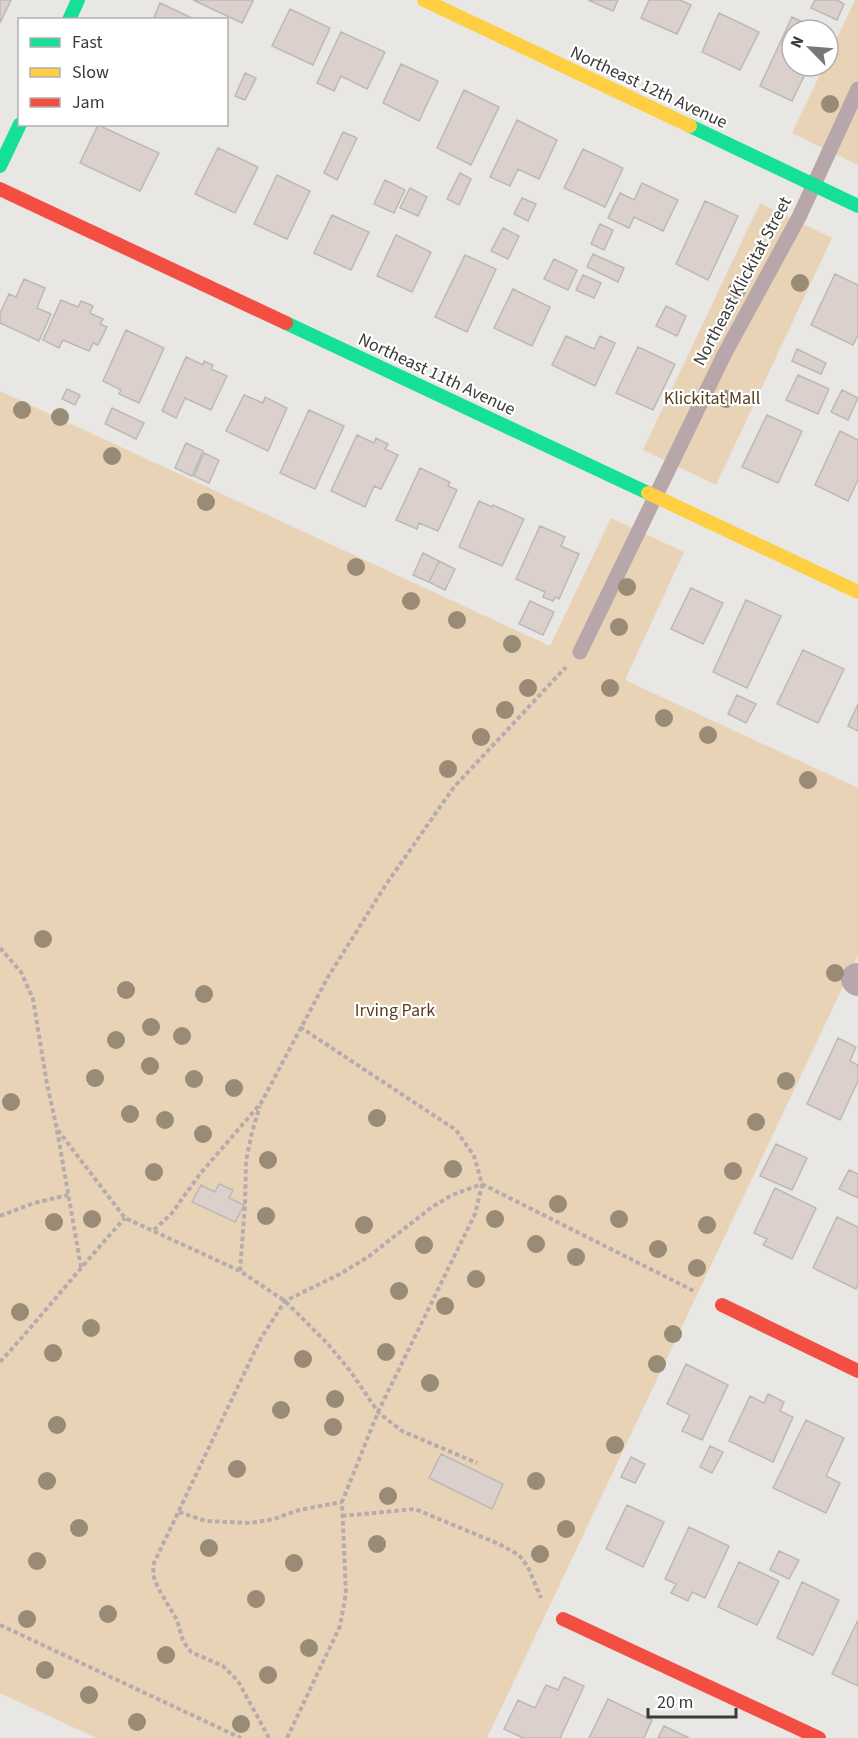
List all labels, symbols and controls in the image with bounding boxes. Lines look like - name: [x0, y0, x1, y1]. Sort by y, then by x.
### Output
- legend: [18, 18, 228, 126]
- north arrow: [780, 18, 840, 78]
- text: Fast: [72, 30, 103, 55]
- text: N: [785, 33, 810, 52]
- street label: Northeast 12th Avenue: [566, 40, 732, 135]
- text: Slow: [72, 60, 109, 85]
- text: Jam: [72, 90, 105, 115]
- street label: Northeast Klickitat Street: [687, 192, 798, 370]
- street label: Northeast 11th Avenue: [354, 327, 520, 422]
- park label: Klickitat Mall: [664, 386, 760, 411]
- park label: Irving Park: [355, 998, 435, 1023]
- scale bar: [648, 1681, 736, 1719]
- text: 20 m: [657, 1690, 693, 1715]

